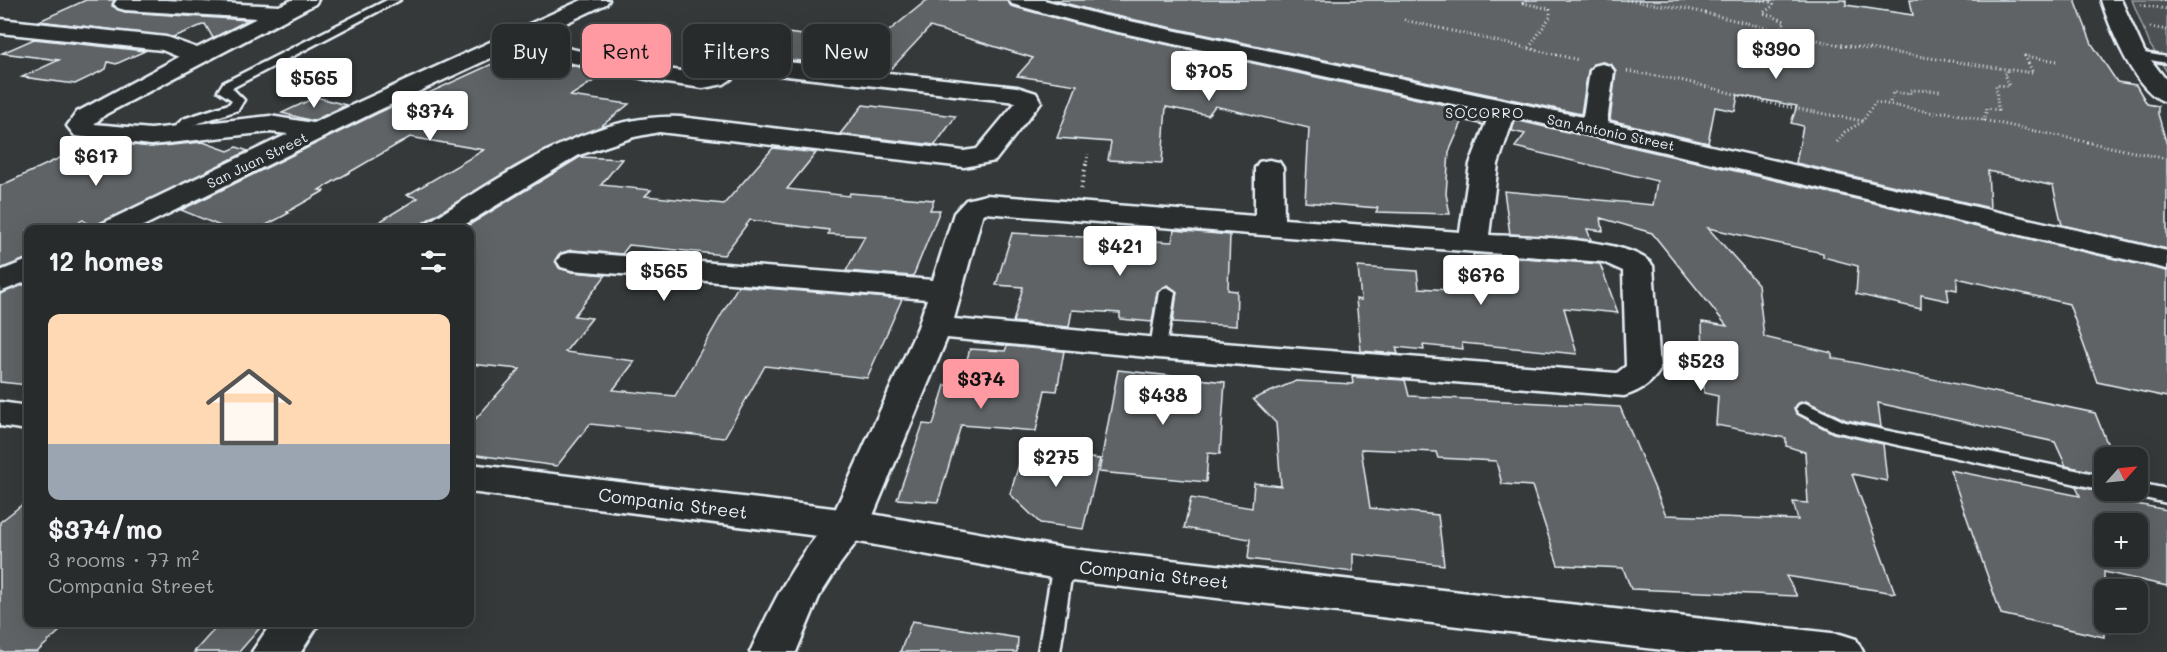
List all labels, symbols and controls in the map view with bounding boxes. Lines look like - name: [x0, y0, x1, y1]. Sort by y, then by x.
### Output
- chip: Buy: [492, 24, 570, 78]
- chip: Rent: [582, 24, 671, 78]
- chip: Filters: [683, 24, 791, 78]
- chip: New: [803, 24, 890, 78]
- pin: $390: [1740, 29, 1812, 80]
- text: $390: [1751, 35, 1801, 61]
- pin: $705: [1173, 51, 1245, 102]
- text: $705: [1185, 57, 1233, 83]
- pin: $565: [278, 58, 350, 109]
- text: $565: [290, 64, 338, 90]
- pin: $374: [394, 91, 466, 142]
- text: $374: [406, 97, 454, 123]
- district label: SOCORRO: [1445, 103, 1525, 122]
- street label: San Antonio Street: [1545, 109, 1677, 155]
- street label: San Juan Street: [204, 127, 310, 193]
- pin: $617: [60, 136, 132, 187]
- text: $617: [74, 142, 118, 168]
- pin: $421: [1084, 226, 1156, 277]
- text: $421: [1097, 232, 1143, 258]
- text: 12 homes: [48, 244, 164, 278]
- icon: filters: [417, 245, 450, 278]
- pin: $565: [628, 251, 700, 302]
- pin: $676: [1445, 255, 1517, 306]
- text: $565: [640, 257, 688, 283]
- text: $676: [1457, 261, 1505, 287]
- pin: $523: [1665, 341, 1737, 392]
- text: $523: [1677, 347, 1725, 373]
- icon: home: [195, 353, 303, 461]
- pin: $374: [945, 359, 1017, 410]
- text: $374: [957, 365, 1005, 391]
- pin: $438: [1127, 375, 1199, 426]
- text: $438: [1138, 381, 1188, 407]
- pin: $275: [1020, 437, 1092, 488]
- text: $275: [1033, 443, 1079, 469]
- north arrow: [2094, 447, 2148, 501]
- map controls: [2094, 447, 2148, 633]
- street label: Compania Street: [597, 482, 749, 524]
- text: $374/mo: [48, 512, 162, 546]
- button: +: [2094, 513, 2148, 567]
- text: 3 rooms · 77 m²: [48, 546, 199, 572]
- street label: Compania Street: [1078, 554, 1230, 594]
- text: Compania Street: [48, 572, 215, 598]
- button: −: [2094, 579, 2148, 633]

